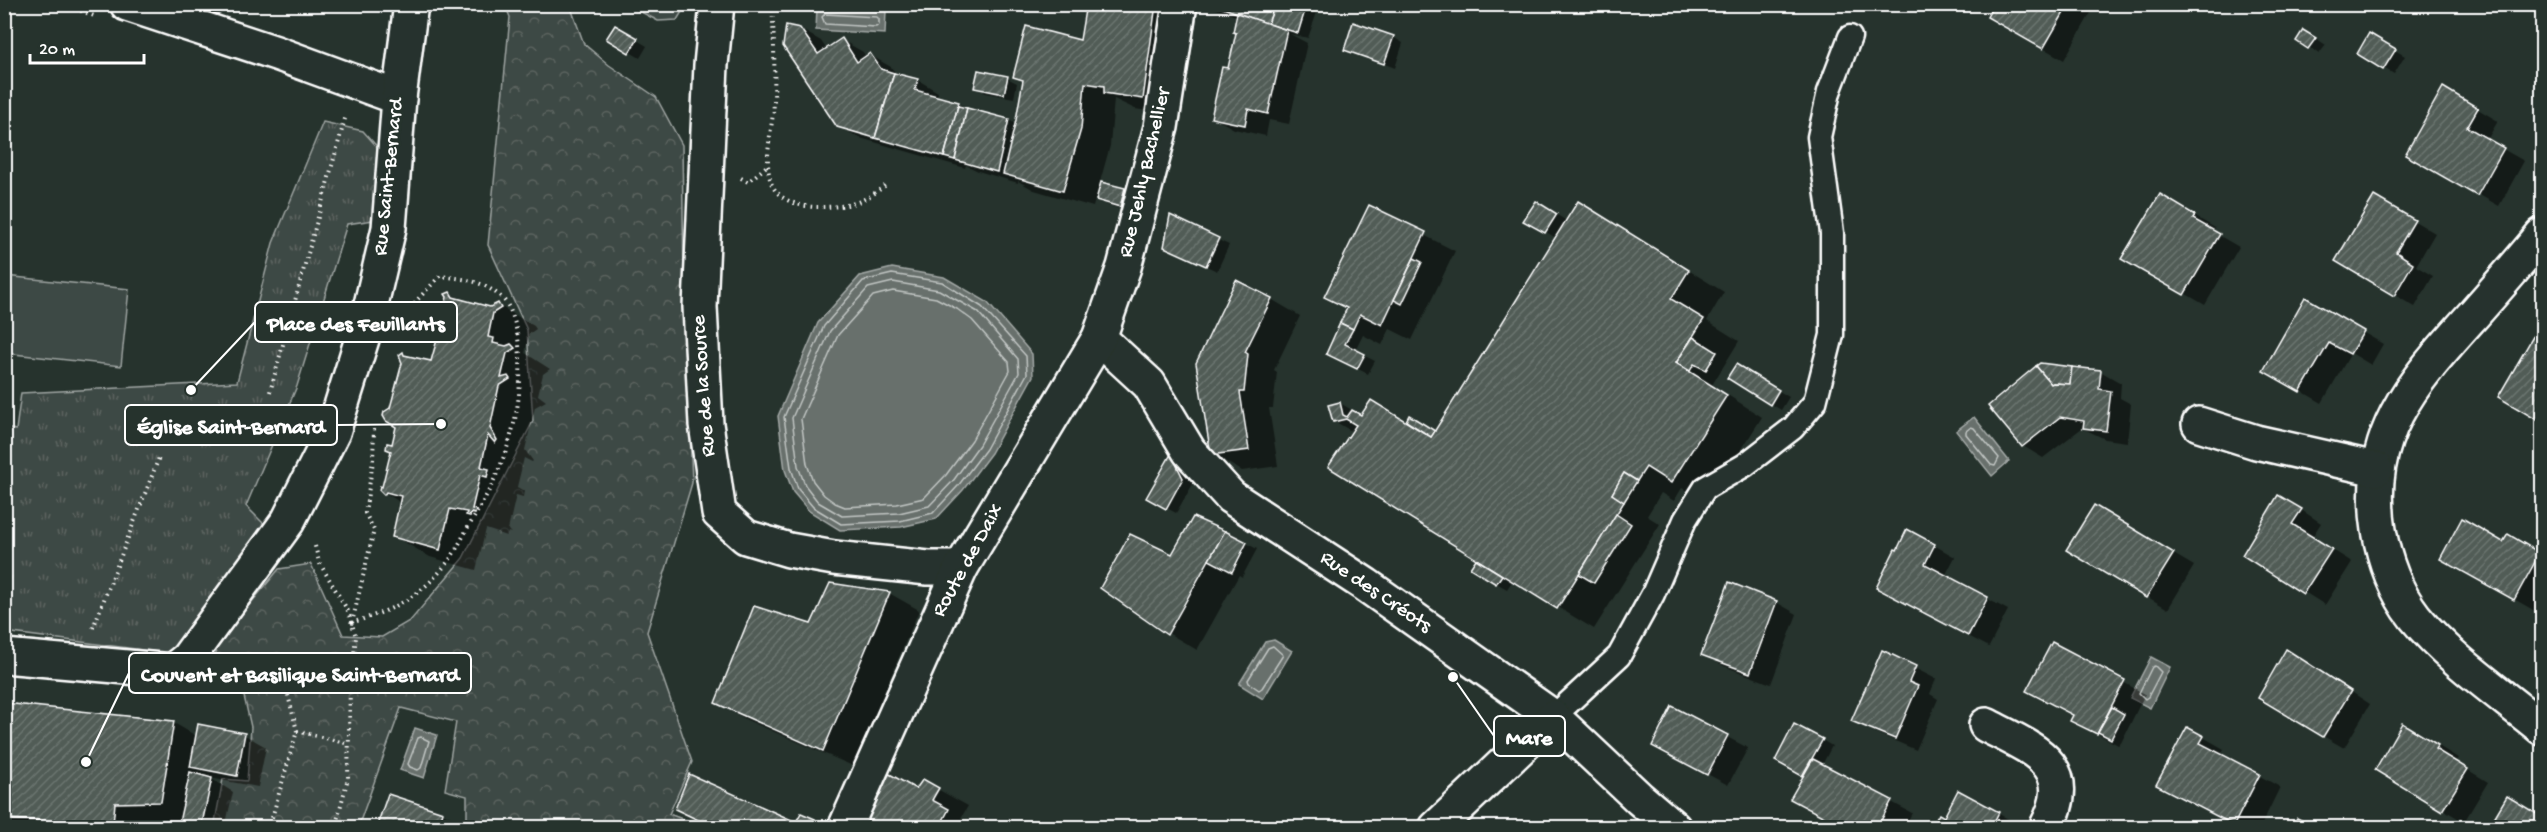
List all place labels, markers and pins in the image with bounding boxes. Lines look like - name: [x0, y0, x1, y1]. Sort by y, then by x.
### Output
- callout: Place des Feuillants: [255, 302, 457, 342]
- callout: Église Saint-Bernard: [125, 405, 337, 445]
- callout: Couvent et Basilique Saint-Bernard: [129, 653, 471, 693]
- callout: Mare: [1494, 716, 1565, 756]

